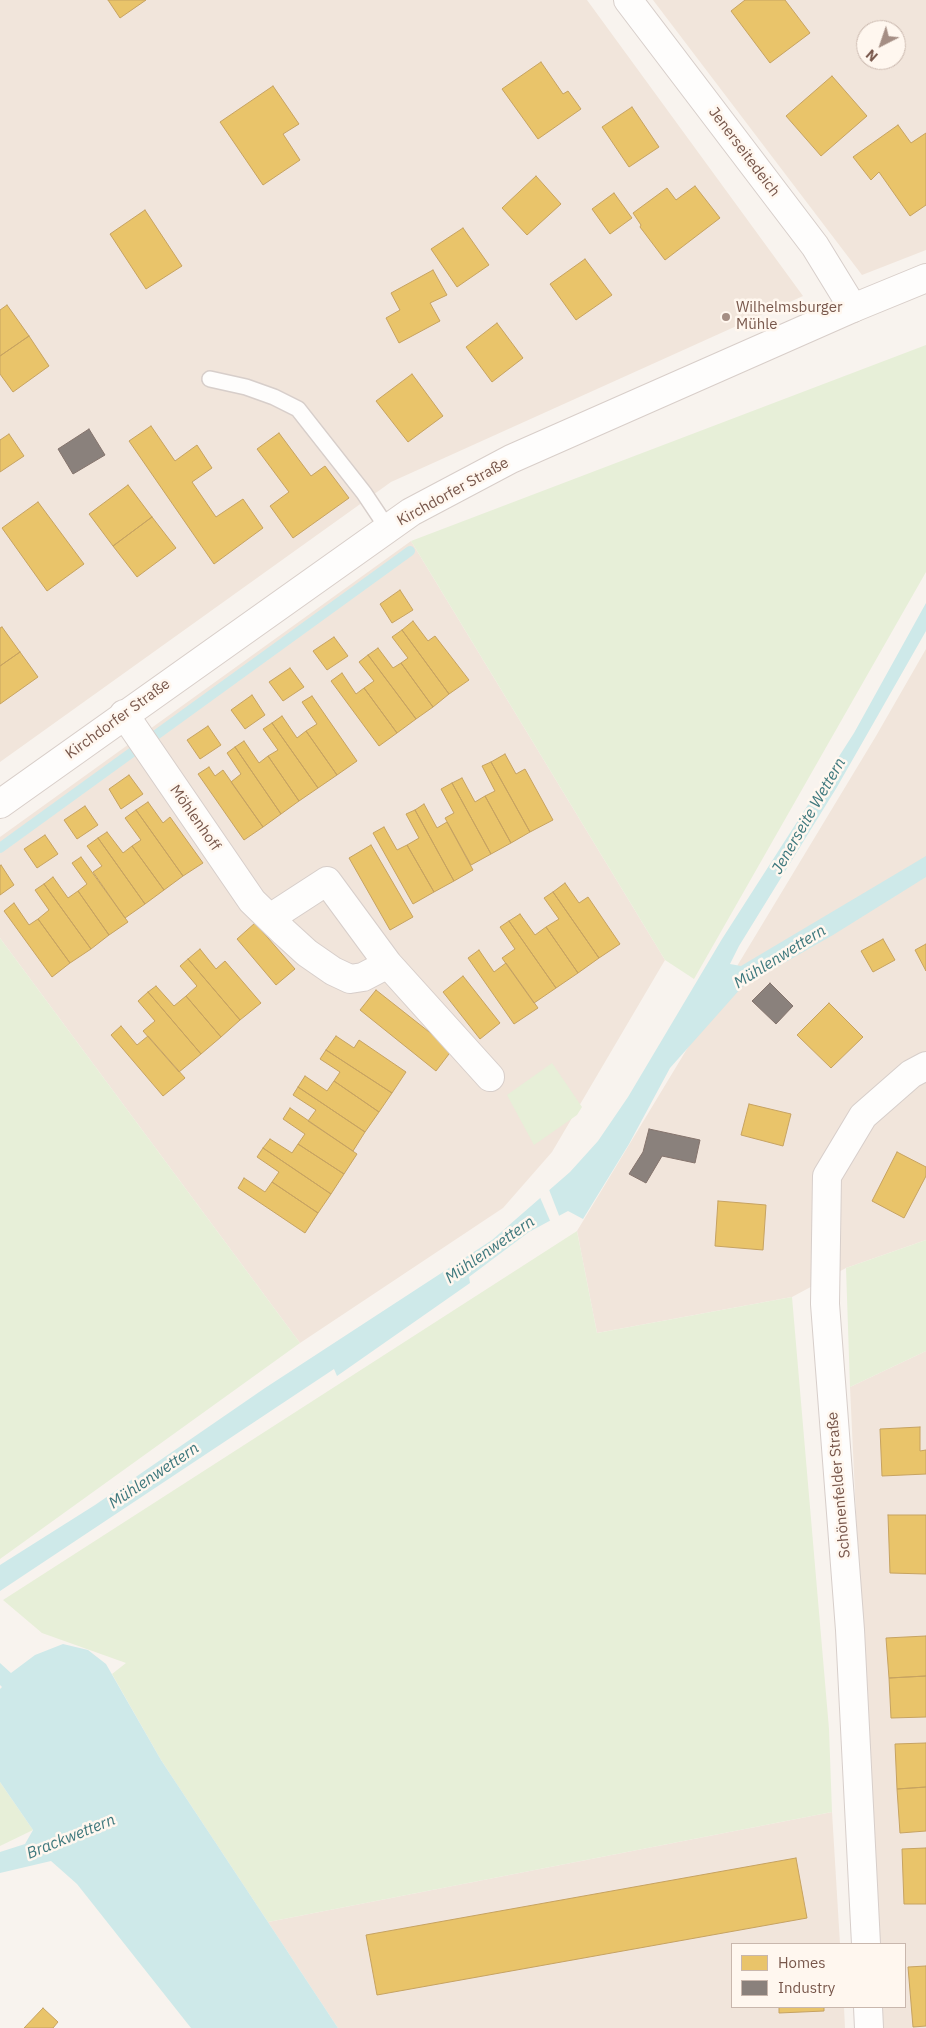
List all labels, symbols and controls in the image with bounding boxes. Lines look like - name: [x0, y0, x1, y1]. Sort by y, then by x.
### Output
- north arrow: [856, 20, 906, 70]
- text: N: [862, 45, 882, 66]
- street label: Jenerseitedeich: [704, 104, 784, 200]
- place label: Wilhelmsburger Mühle: [736, 299, 842, 334]
- marker: Wilhelmsburger Mühle: [720, 311, 732, 323]
- street label: Kirchdorfer Straße: [394, 454, 512, 530]
- street label: Kirchdorfer Straße: [62, 675, 174, 763]
- water label: Jenerseite Wettern: [768, 754, 850, 878]
- street label: Möhlenhoff: [166, 782, 224, 854]
- water label: Mühlenwettern: [730, 921, 830, 993]
- water label: Mühlenwettern: [442, 1212, 538, 1288]
- street label: Schönenfelder Straße: [824, 1411, 854, 1559]
- water label: Mühlenwettern: [105, 1439, 203, 1513]
- water label: Brackwettern: [24, 1810, 118, 1864]
- legend: [731, 1943, 906, 2008]
- text: Homes: [778, 1953, 826, 1972]
- text: Industry: [778, 1978, 835, 1997]

